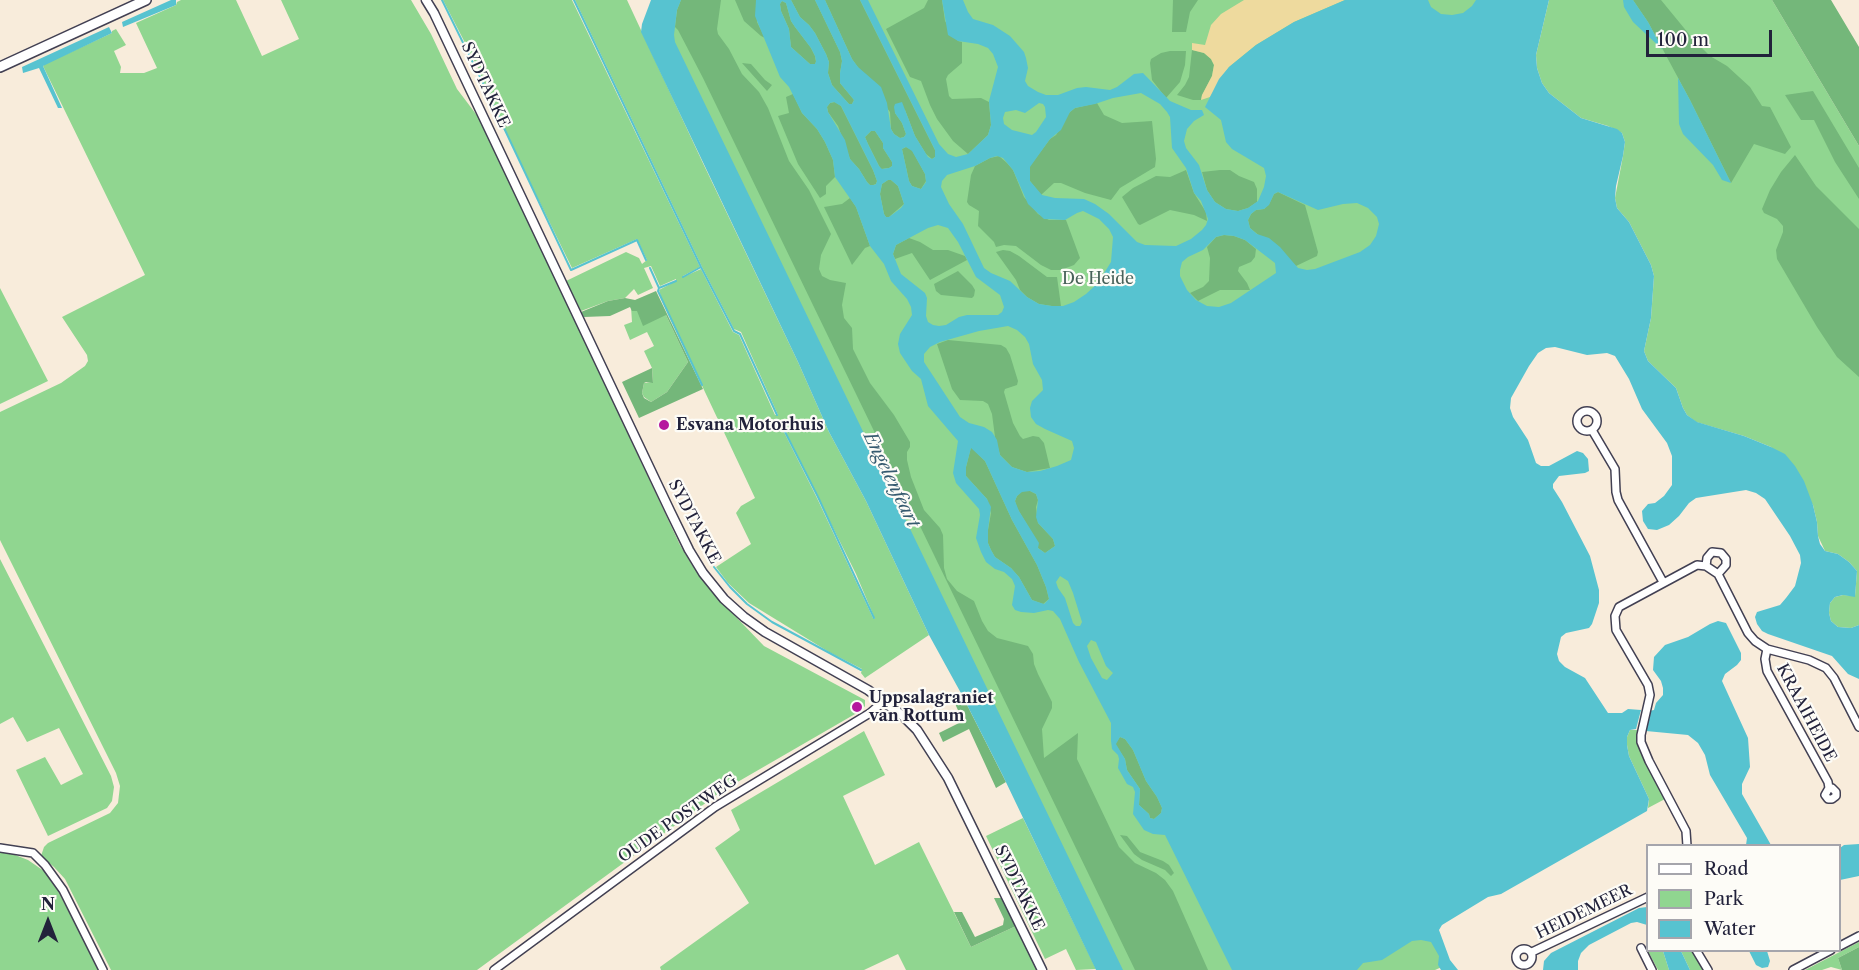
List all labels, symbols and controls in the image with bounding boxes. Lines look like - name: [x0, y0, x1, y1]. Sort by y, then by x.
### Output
- scale bar: [1649, 18, 1775, 56]
- text: 100 m: [1657, 29, 1709, 51]
- street label: SYDTAKKE: [457, 39, 513, 131]
- park label: De Heide: [1062, 269, 1134, 289]
- place label: Esvana Motorhuis: [676, 415, 824, 435]
- marker: Esvana Motorhuis: [657, 418, 671, 432]
- water label: Engelenfeart: [858, 428, 924, 532]
- street label: SYDTAKKE: [664, 477, 724, 567]
- street label: KRAAIHEIDE: [1772, 661, 1840, 765]
- place label: Uppsalagraniet van Rottum: [869, 688, 994, 726]
- marker: Uppsalagraniet van Rottum: [850, 700, 864, 714]
- street label: OUDE POSTWEG: [615, 771, 741, 867]
- street label: SYDTAKKE: [990, 842, 1048, 934]
- legend: [1646, 844, 1841, 952]
- text: Road: [1704, 858, 1749, 880]
- street label: HEIDEMEER: [1533, 880, 1635, 944]
- text: Park: [1704, 888, 1743, 910]
- north arrow: [18, 892, 78, 952]
- text: N: [41, 894, 55, 914]
- text: Water: [1704, 918, 1756, 940]

